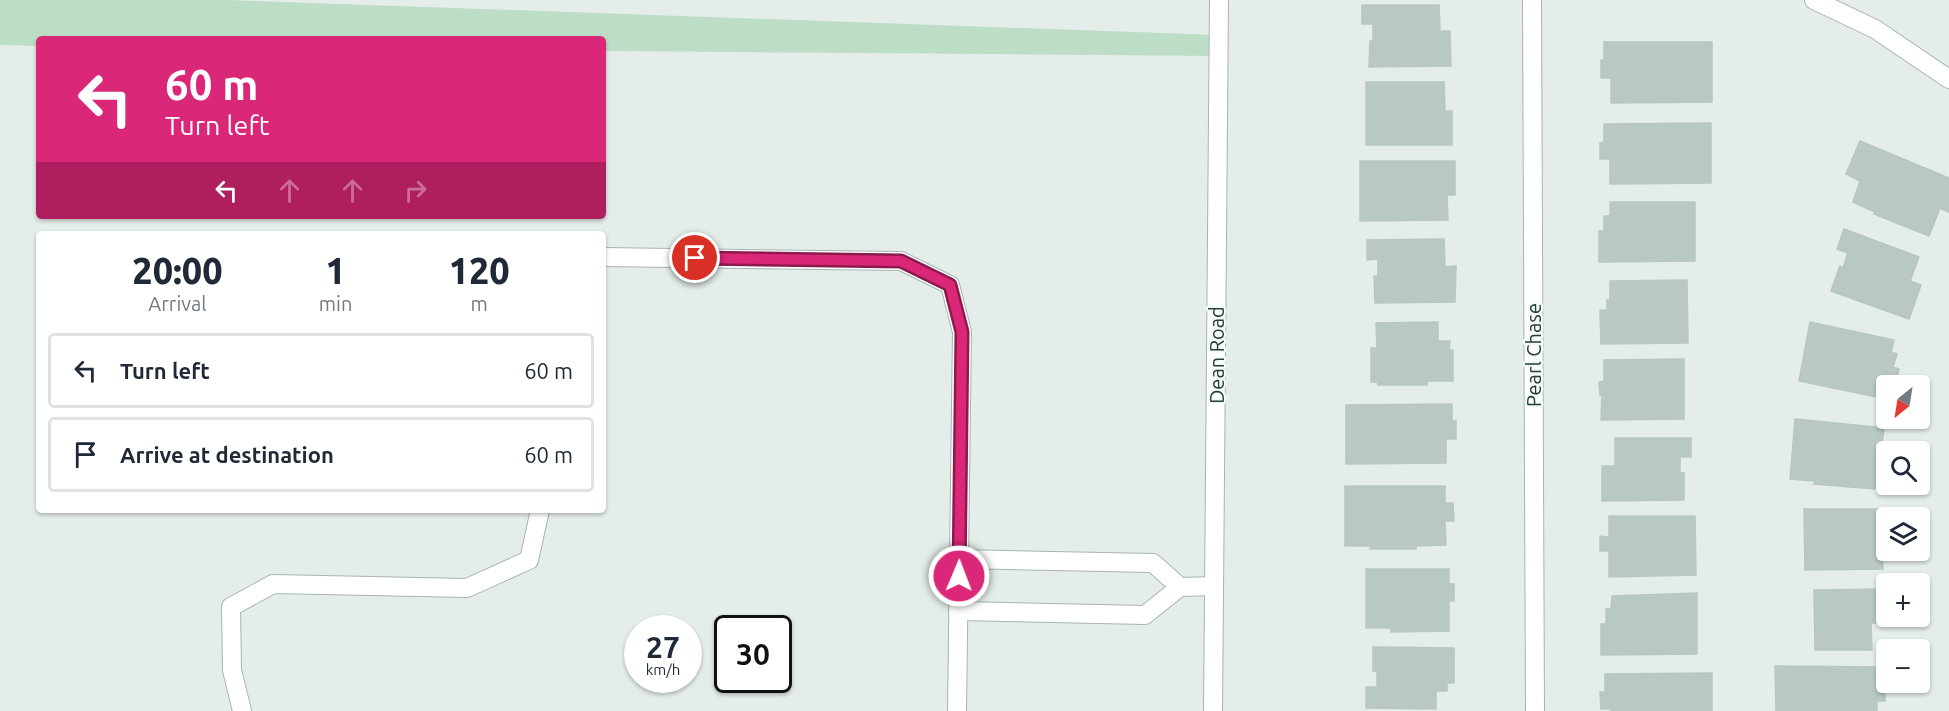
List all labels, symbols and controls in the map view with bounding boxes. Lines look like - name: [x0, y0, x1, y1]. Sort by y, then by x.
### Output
- icon: left: [66, 60, 144, 138]
- text: 60 m: [165, 61, 259, 108]
- text: Turn left: [165, 110, 269, 140]
- icon: left: [210, 174, 243, 207]
- icon: ahead: [273, 174, 306, 207]
- icon: ahead: [336, 174, 369, 207]
- icon: right: [399, 174, 432, 207]
- pin: [669, 232, 720, 283]
- icon: arrive: [678, 241, 711, 274]
- text: 20:00: [132, 250, 222, 291]
- text: 1: [325, 250, 346, 291]
- text: 120: [449, 250, 510, 291]
- text: Arrival: [148, 292, 207, 315]
- text: min: [319, 292, 352, 315]
- text: m: [471, 292, 488, 315]
- street label: Pearl Chase: [1522, 303, 1545, 407]
- street label: Dean Road: [1205, 306, 1228, 404]
- icon: left: [69, 354, 102, 387]
- text: Turn left: [120, 358, 210, 383]
- text: 60 m: [524, 358, 573, 383]
- north arrow: [1876, 375, 1930, 429]
- map controls: [1876, 375, 1930, 693]
- icon: arrive: [69, 438, 102, 471]
- button: search: [1876, 441, 1930, 495]
- text: Arrive at destination: [120, 442, 334, 467]
- text: 60 m: [524, 442, 573, 467]
- button: layers: [1876, 507, 1930, 561]
- position arrow: [927, 544, 991, 608]
- button: +: [1876, 573, 1930, 627]
- speed limit sign: 30: [714, 615, 792, 693]
- text: 27: [646, 630, 680, 664]
- button: −: [1876, 639, 1930, 693]
- text: km/h: [646, 661, 680, 678]

